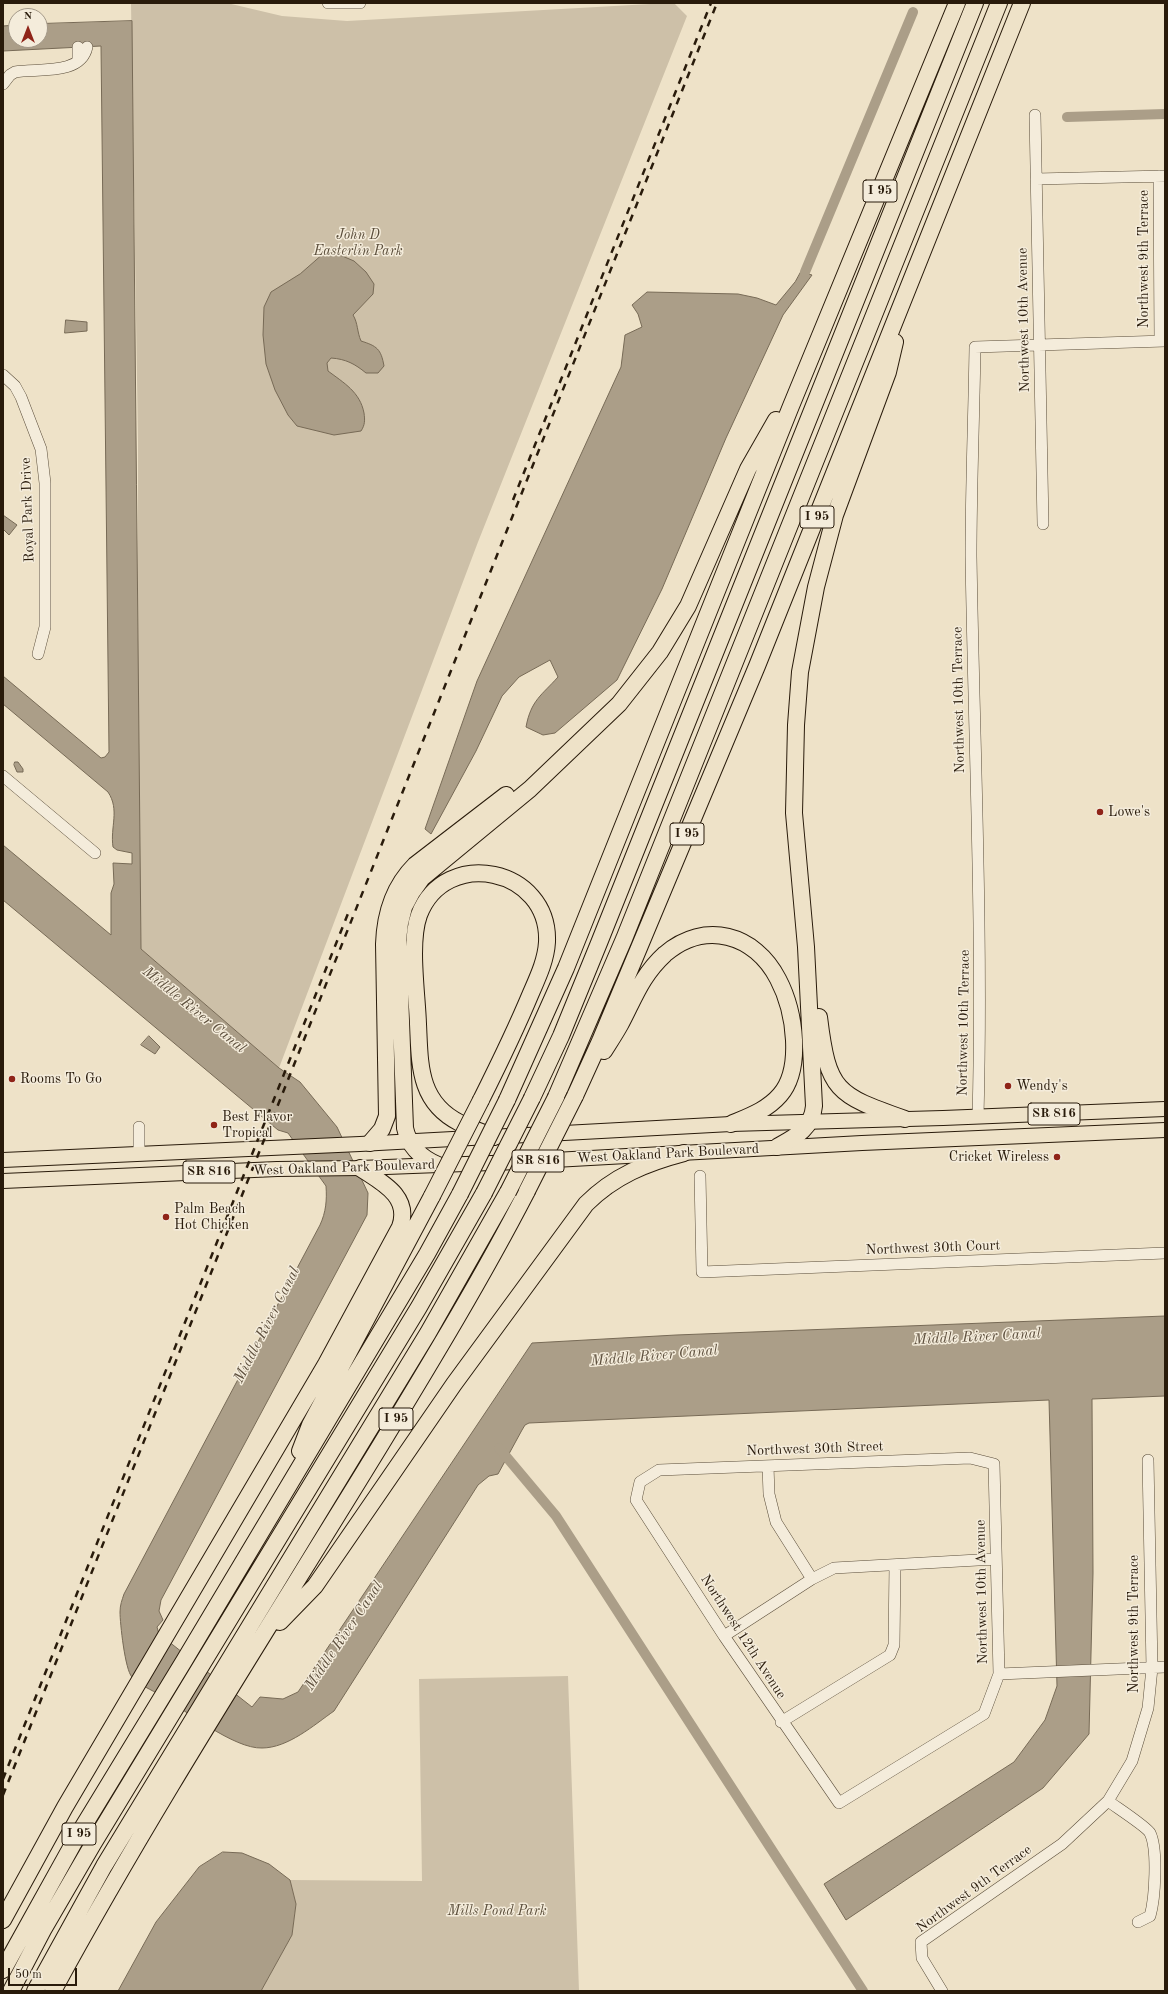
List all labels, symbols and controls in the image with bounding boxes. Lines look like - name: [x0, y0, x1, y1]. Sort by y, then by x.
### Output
- north arrow: [8, 8, 48, 48]
- text: N: [24, 11, 32, 22]
- road number: I 95: [863, 180, 897, 202]
- street label: Northwest 9th Terrace: [1136, 190, 1152, 328]
- park label: John D Easterlin Park: [313, 227, 403, 260]
- street label: Northwest 10th Avenue: [1014, 248, 1034, 392]
- street label: Royal Park Drive: [18, 457, 38, 563]
- road number: I 95: [800, 506, 834, 528]
- street label: Northwest 10th Terrace: [949, 627, 969, 773]
- place label: Lowe's: [1108, 804, 1150, 820]
- marker: Lowe's: [1095, 807, 1105, 817]
- road number: I 95: [670, 823, 704, 845]
- street label: Northwest 10th Terrace: [954, 950, 974, 1096]
- water label: Middle River Canal: [139, 963, 249, 1057]
- place label: Rooms To Go: [20, 1071, 102, 1087]
- marker: Rooms To Go: [7, 1074, 17, 1084]
- place label: Wendy's: [1016, 1078, 1068, 1094]
- marker: Wendy's: [1003, 1081, 1013, 1091]
- road number: SR 816: [1028, 1103, 1080, 1125]
- place label: Best Flavor Tropical: [222, 1109, 292, 1142]
- marker: Best Flavor Tropical: [209, 1120, 219, 1130]
- street label: West Oakland Park Boulevard: [576, 1141, 760, 1167]
- place label: Cricket Wireless: [949, 1149, 1049, 1165]
- road number: SR 816: [512, 1150, 564, 1172]
- marker: Cricket Wireless: [1052, 1152, 1062, 1162]
- street label: West Oakland Park Boulevard: [253, 1156, 435, 1180]
- road number: SR 816: [183, 1161, 235, 1183]
- place label: Palm Beach Hot Chicken: [174, 1201, 249, 1234]
- marker: Palm Beach Hot Chicken: [161, 1212, 171, 1222]
- street label: Northwest 30th Court: [865, 1237, 1001, 1259]
- water label: Middle River Canal: [230, 1264, 304, 1386]
- water label: Middle River Canal: [913, 1325, 1041, 1349]
- water label: Middle River Canal: [590, 1341, 718, 1371]
- road number: I 95: [379, 1408, 413, 1430]
- street label: Northwest 30th Street: [746, 1438, 884, 1460]
- street label: Northwest 10th Avenue: [972, 1520, 992, 1664]
- street label: Northwest 9th Terrace: [1126, 1555, 1142, 1693]
- street label: Northwest 12th Avenue: [697, 1572, 789, 1702]
- water label: Middle River Canal: [301, 1578, 387, 1694]
- road number: I 95: [62, 1823, 96, 1845]
- street label: Northwest 9th Terrace: [913, 1842, 1035, 1936]
- park label: Mills Pond Park: [447, 1903, 547, 1919]
- scale bar: [10, 1960, 79, 1986]
- text: 50 m: [15, 1969, 42, 1981]

